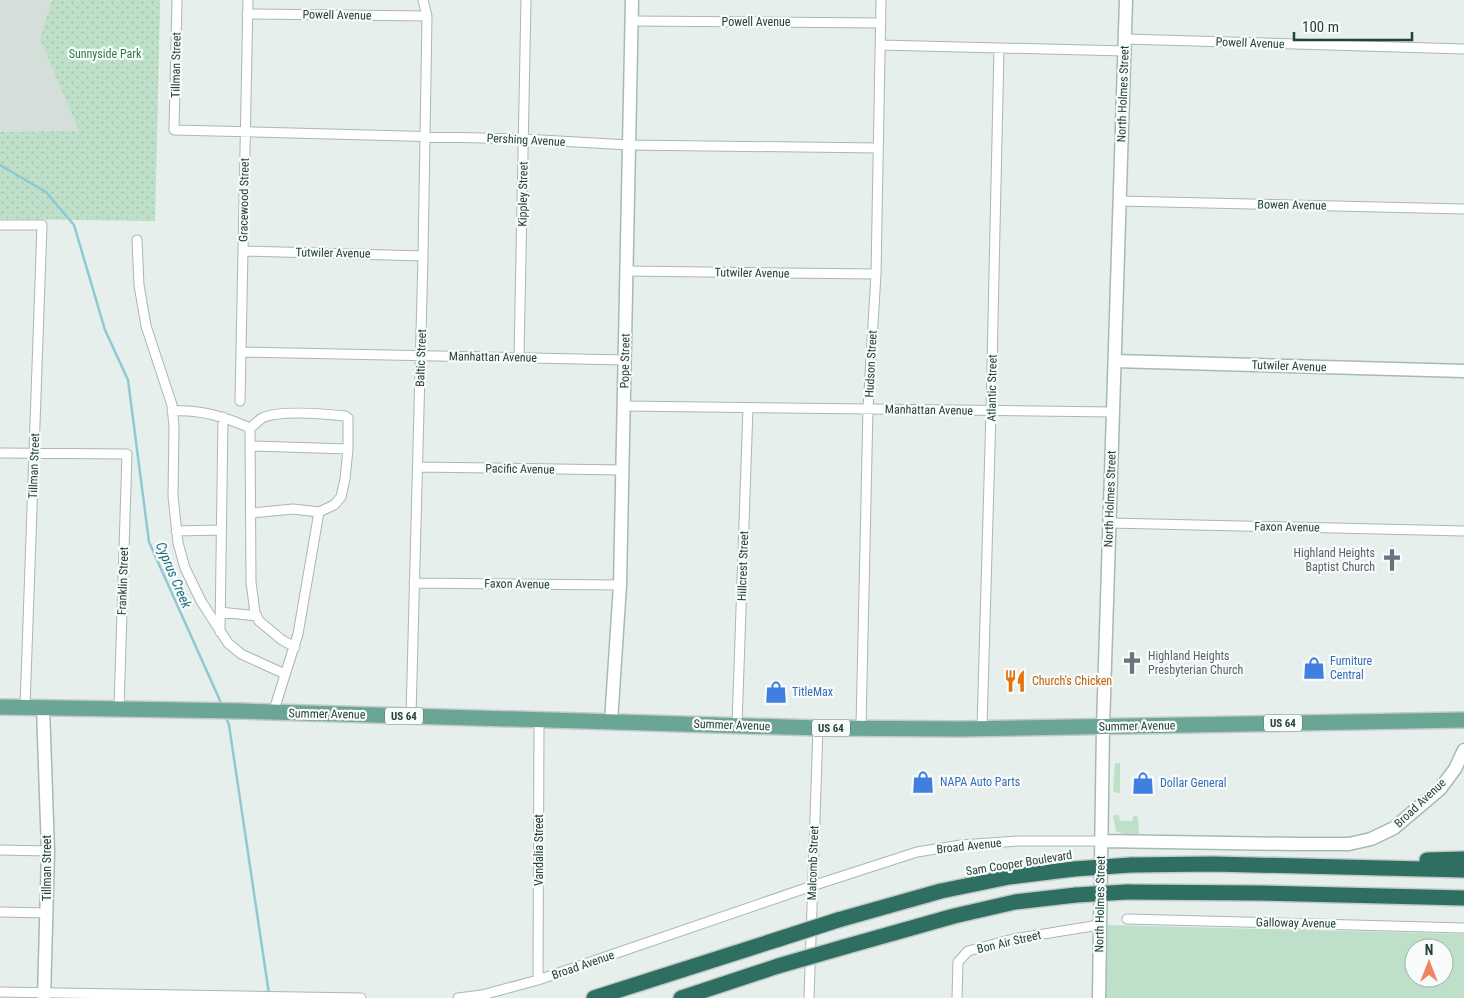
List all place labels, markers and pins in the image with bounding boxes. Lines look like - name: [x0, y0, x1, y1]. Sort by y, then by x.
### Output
- place label: Highland Heights Baptist Church: [1294, 546, 1375, 574]
- church icon: Highland Heights Baptist Church: [1379, 547, 1405, 573]
- place label: Highland Heights Presbyterian Church: [1148, 649, 1244, 677]
- church icon: Highland Heights Presbyterian Church: [1119, 650, 1145, 676]
- place label: Furniture Central: [1330, 654, 1373, 682]
- shop icon: Furniture Central: [1301, 655, 1327, 681]
- restaurant icon: Church's Chicken: [1002, 668, 1028, 694]
- place label: Church's Chicken: [1032, 674, 1112, 688]
- shop icon: TitleMax: [763, 679, 789, 705]
- place label: TitleMax: [792, 685, 833, 699]
- shop icon: NAPA Auto Parts: [910, 769, 936, 795]
- shop icon: Dollar General: [1130, 770, 1156, 796]
- place label: NAPA Auto Parts: [940, 775, 1020, 789]
- place label: Dollar General: [1160, 776, 1227, 790]

